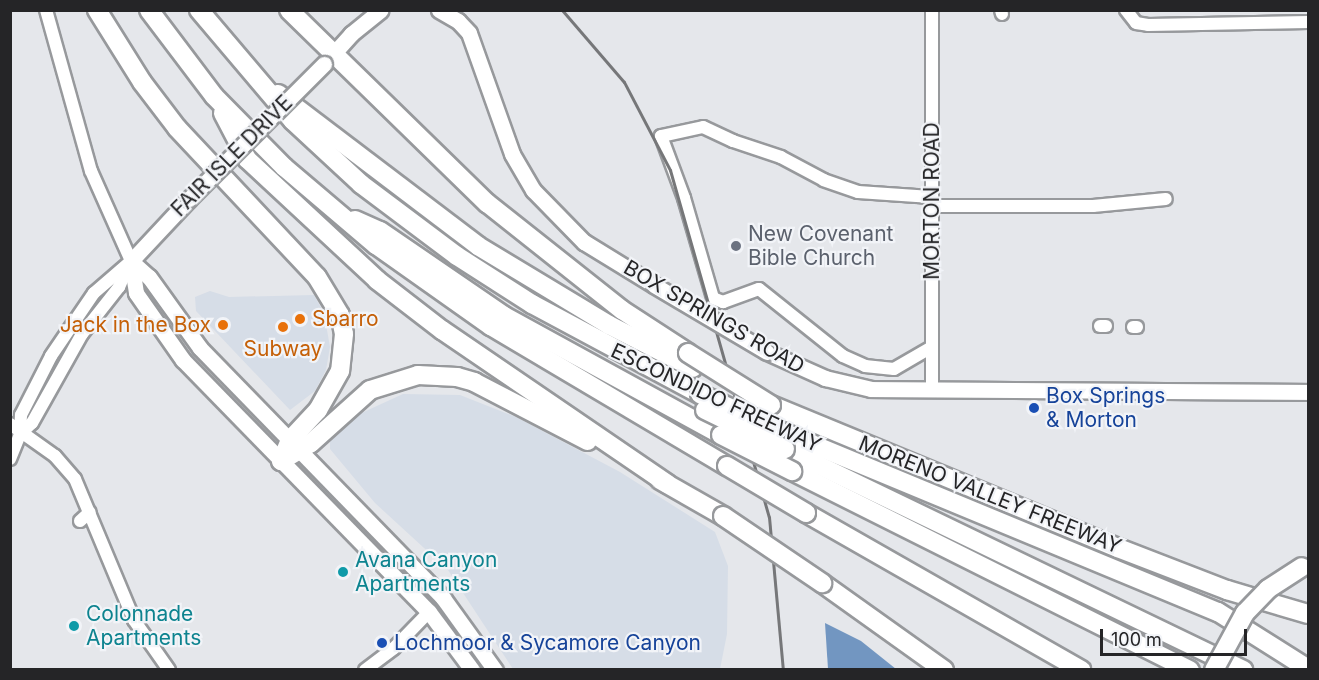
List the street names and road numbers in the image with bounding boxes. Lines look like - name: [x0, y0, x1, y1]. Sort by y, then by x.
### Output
- street label: FAIR ISLE DRIVE: [166, 90, 298, 222]
- street label: MORTON ROAD: [919, 122, 945, 280]
- street label: BOX SPRINGS ROAD: [619, 255, 809, 379]
- street label: ESCONDIDO FREEWAY: [607, 338, 825, 458]
- street label: MORENO VALLEY FREEWAY: [855, 431, 1125, 559]

